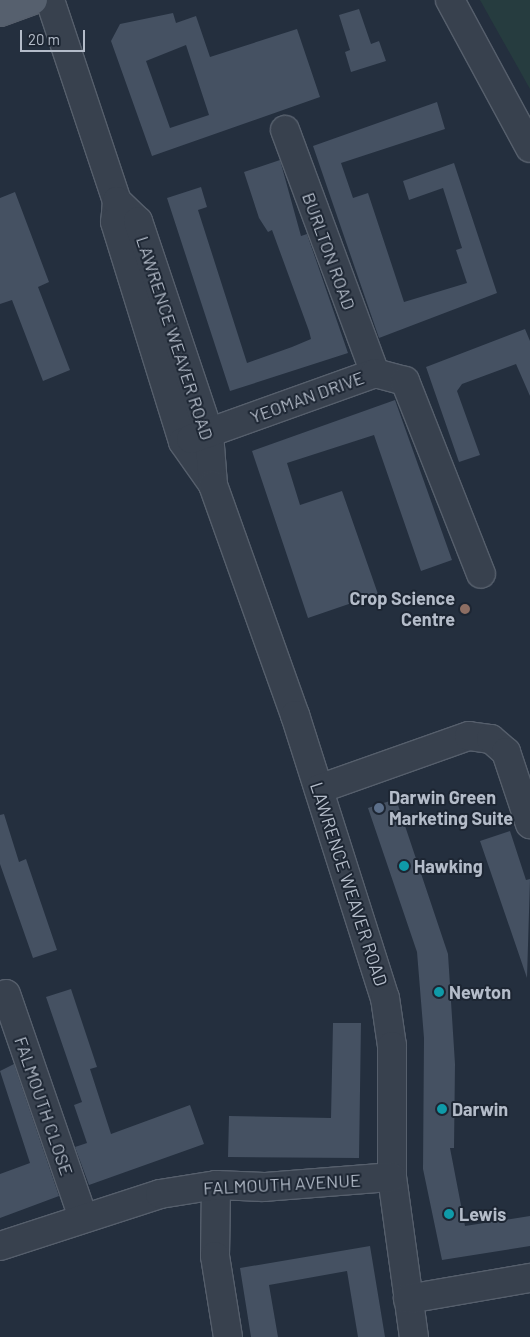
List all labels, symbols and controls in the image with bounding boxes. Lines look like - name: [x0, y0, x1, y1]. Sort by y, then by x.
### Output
- scale bar: [22, 20, 88, 52]
- text: 20 m: [28, 30, 60, 48]
- street label: BURLTON ROAD: [298, 189, 360, 313]
- street label: LAWRENCE WEAVER ROAD: [132, 233, 218, 443]
- street label: YEOMAN DRIVE: [247, 366, 367, 428]
- place label: Crop Science Centre: [350, 588, 455, 630]
- marker: Crop Science Centre: [459, 603, 471, 615]
- street label: LAWRENCE WEAVER ROAD: [306, 779, 392, 989]
- place label: Darwin Green Marketing Suite: [389, 787, 513, 830]
- marker: Darwin Green Marketing Suite: [373, 802, 385, 814]
- place label: Hawking: [414, 855, 483, 877]
- marker: Hawking: [398, 860, 410, 872]
- place label: Newton: [449, 981, 511, 1003]
- marker: Newton: [433, 986, 445, 998]
- street label: FALMOUTH CLOSE: [10, 1034, 78, 1178]
- place label: Darwin: [452, 1098, 508, 1120]
- marker: Darwin: [436, 1103, 448, 1115]
- street label: FALMOUTH AVENUE: [203, 1169, 361, 1199]
- place label: Lewis: [459, 1203, 506, 1225]
- marker: Lewis: [443, 1208, 455, 1220]

